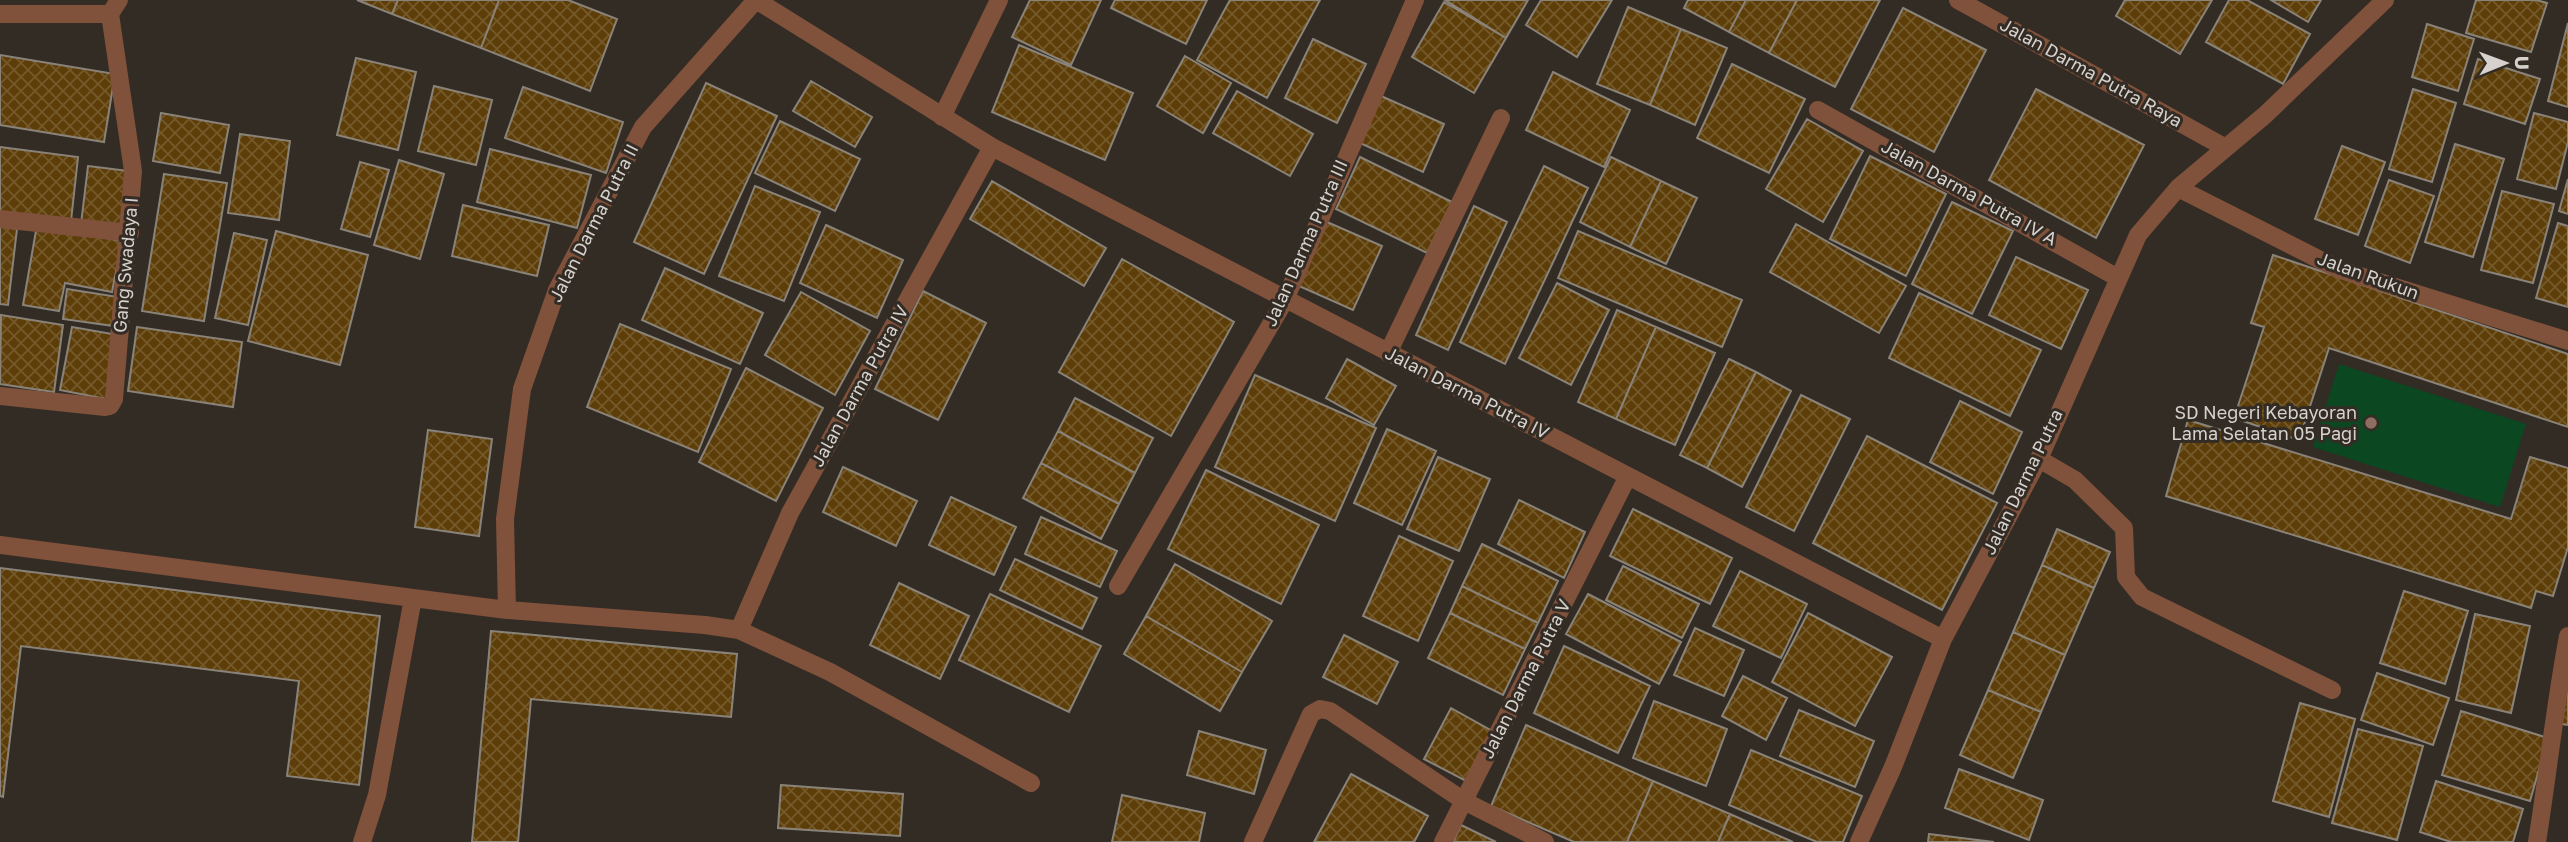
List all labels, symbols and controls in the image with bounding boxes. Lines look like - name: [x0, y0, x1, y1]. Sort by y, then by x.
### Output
- street label: Jalan Darma Putra Raya: [1996, 13, 2186, 131]
- north arrow: [2470, 28, 2540, 98]
- text: U: [2511, 56, 2534, 70]
- street label: Jalan Darma Putra IV A: [1878, 135, 2061, 250]
- street label: Jalan Darma Putra II: [544, 140, 643, 305]
- street label: Jalan Darma Putra III: [1258, 156, 1352, 329]
- street label: Gang Swadaya I: [108, 196, 142, 334]
- street label: Jalan Rukun: [2315, 247, 2422, 304]
- street label: Jalan Darma Putra IV: [806, 301, 913, 470]
- street label: Jalan Darma Putra IV: [1382, 341, 1553, 443]
- place label: SD Negeri Kebayoran Lama Selatan 05 Pagi: [2171, 401, 2357, 444]
- street label: Jalan Darma Putra: [1977, 405, 2067, 558]
- marker: SD Negeri Kebayoran Lama Selatan 05 Pagi: [2363, 415, 2379, 431]
- street label: Jalan Darma Putra V: [1475, 595, 1575, 762]

